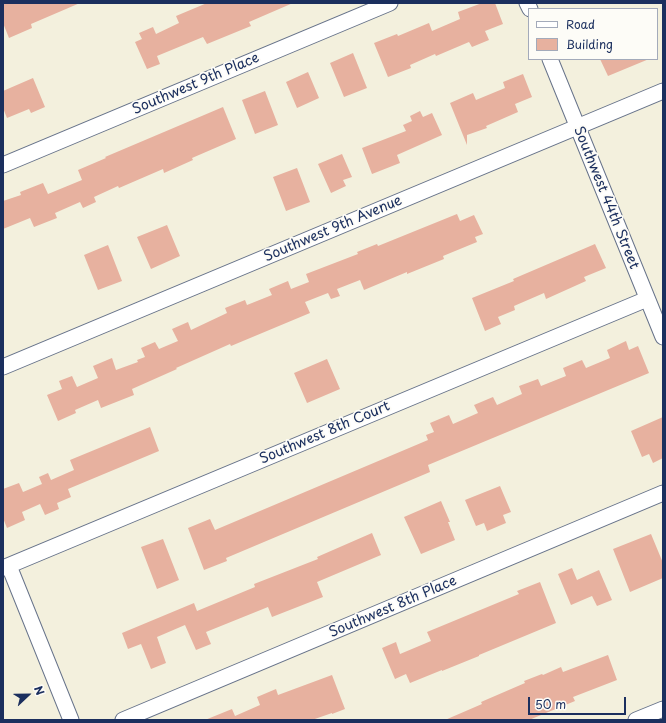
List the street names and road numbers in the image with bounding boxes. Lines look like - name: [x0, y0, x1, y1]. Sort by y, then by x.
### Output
- street label: Southwest 9th Place: [130, 50, 262, 118]
- street label: Southwest 44th Street: [570, 124, 642, 272]
- street label: Southwest 9th Avenue: [261, 192, 405, 266]
- street label: Southwest 8th Court: [257, 398, 393, 468]
- street label: Southwest 8th Place: [327, 572, 459, 642]

